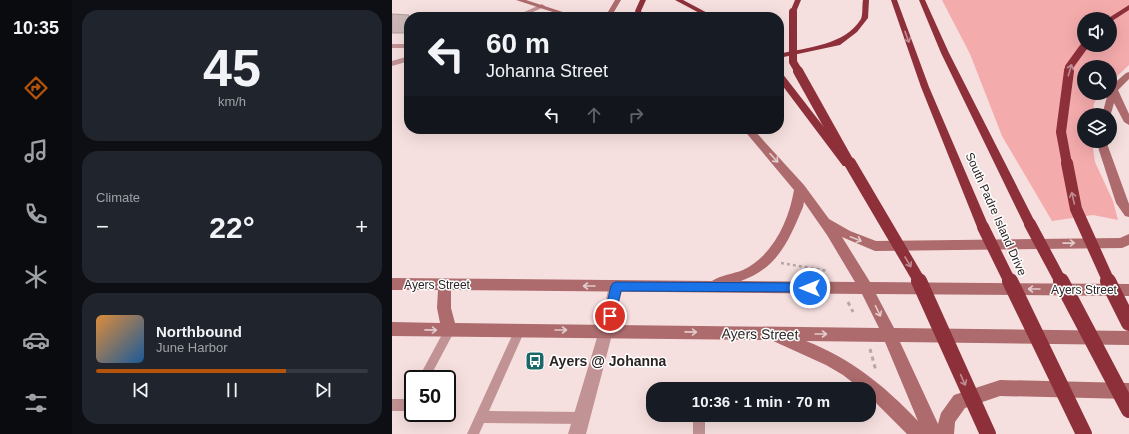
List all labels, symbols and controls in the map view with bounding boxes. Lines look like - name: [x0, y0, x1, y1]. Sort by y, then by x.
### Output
- map controls: [1077, 12, 1117, 148]
- button: sound: [1077, 12, 1117, 52]
- text: 10:35: [13, 18, 59, 38]
- icon: left: [420, 28, 472, 80]
- text: 60 m: [486, 28, 550, 59]
- one-way arrow: [903, 31, 911, 43]
- text: 45: [203, 39, 261, 97]
- button: search: [1077, 60, 1117, 100]
- text: Johanna Street: [486, 61, 608, 81]
- one-way arrow: [1067, 63, 1074, 76]
- icon: directions: [22, 74, 50, 102]
- text: km/h: [218, 94, 246, 109]
- icon: left: [541, 104, 563, 126]
- icon: ahead: [583, 104, 605, 126]
- icon: right: [625, 104, 647, 126]
- button: layers: [1077, 108, 1117, 148]
- icon: music: [22, 137, 50, 165]
- street label: South Padre Island Drive: [962, 150, 1030, 278]
- one-way arrow: [769, 153, 779, 163]
- text: Climate: [96, 190, 140, 205]
- one-way arrow: [1069, 192, 1077, 205]
- icon: phone: [22, 200, 50, 228]
- text: 22°: [209, 211, 255, 244]
- text: −: [96, 214, 109, 239]
- text: +: [355, 214, 368, 239]
- one-way arrow: [850, 235, 862, 243]
- one-way arrow: [1062, 239, 1075, 247]
- one-way arrow: [905, 256, 913, 268]
- icon: climate: [22, 263, 50, 291]
- position arrow: [789, 267, 831, 309]
- street label: Ayers Street: [404, 278, 471, 292]
- one-way arrow: [583, 282, 596, 290]
- street label: Ayers Street: [1051, 283, 1118, 297]
- one-way arrow: [1028, 285, 1041, 293]
- pin: [593, 299, 627, 333]
- icon: arrive: [599, 305, 621, 327]
- one-way arrow: [874, 305, 882, 317]
- text: Northbound: [156, 323, 242, 340]
- street label: Ayers Street: [721, 325, 799, 343]
- icon: car: [22, 326, 50, 354]
- one-way arrow: [424, 326, 437, 334]
- one-way arrow: [554, 326, 567, 334]
- one-way arrow: [684, 329, 697, 336]
- one-way arrow: [814, 331, 827, 338]
- text: June Harbor: [156, 340, 228, 355]
- bus stop icon: Ayers @ Johanna: [524, 350, 546, 372]
- place label: Ayers @ Johanna: [549, 353, 667, 369]
- speed limit sign: 50: [404, 370, 456, 422]
- one-way arrow: [960, 373, 968, 385]
- icon: previous: [130, 379, 152, 401]
- icon: pause: [221, 379, 243, 401]
- icon: next: [312, 379, 334, 401]
- icon: filters: [22, 389, 50, 417]
- text: 10:36 · 1 min · 70 m: [692, 393, 830, 410]

